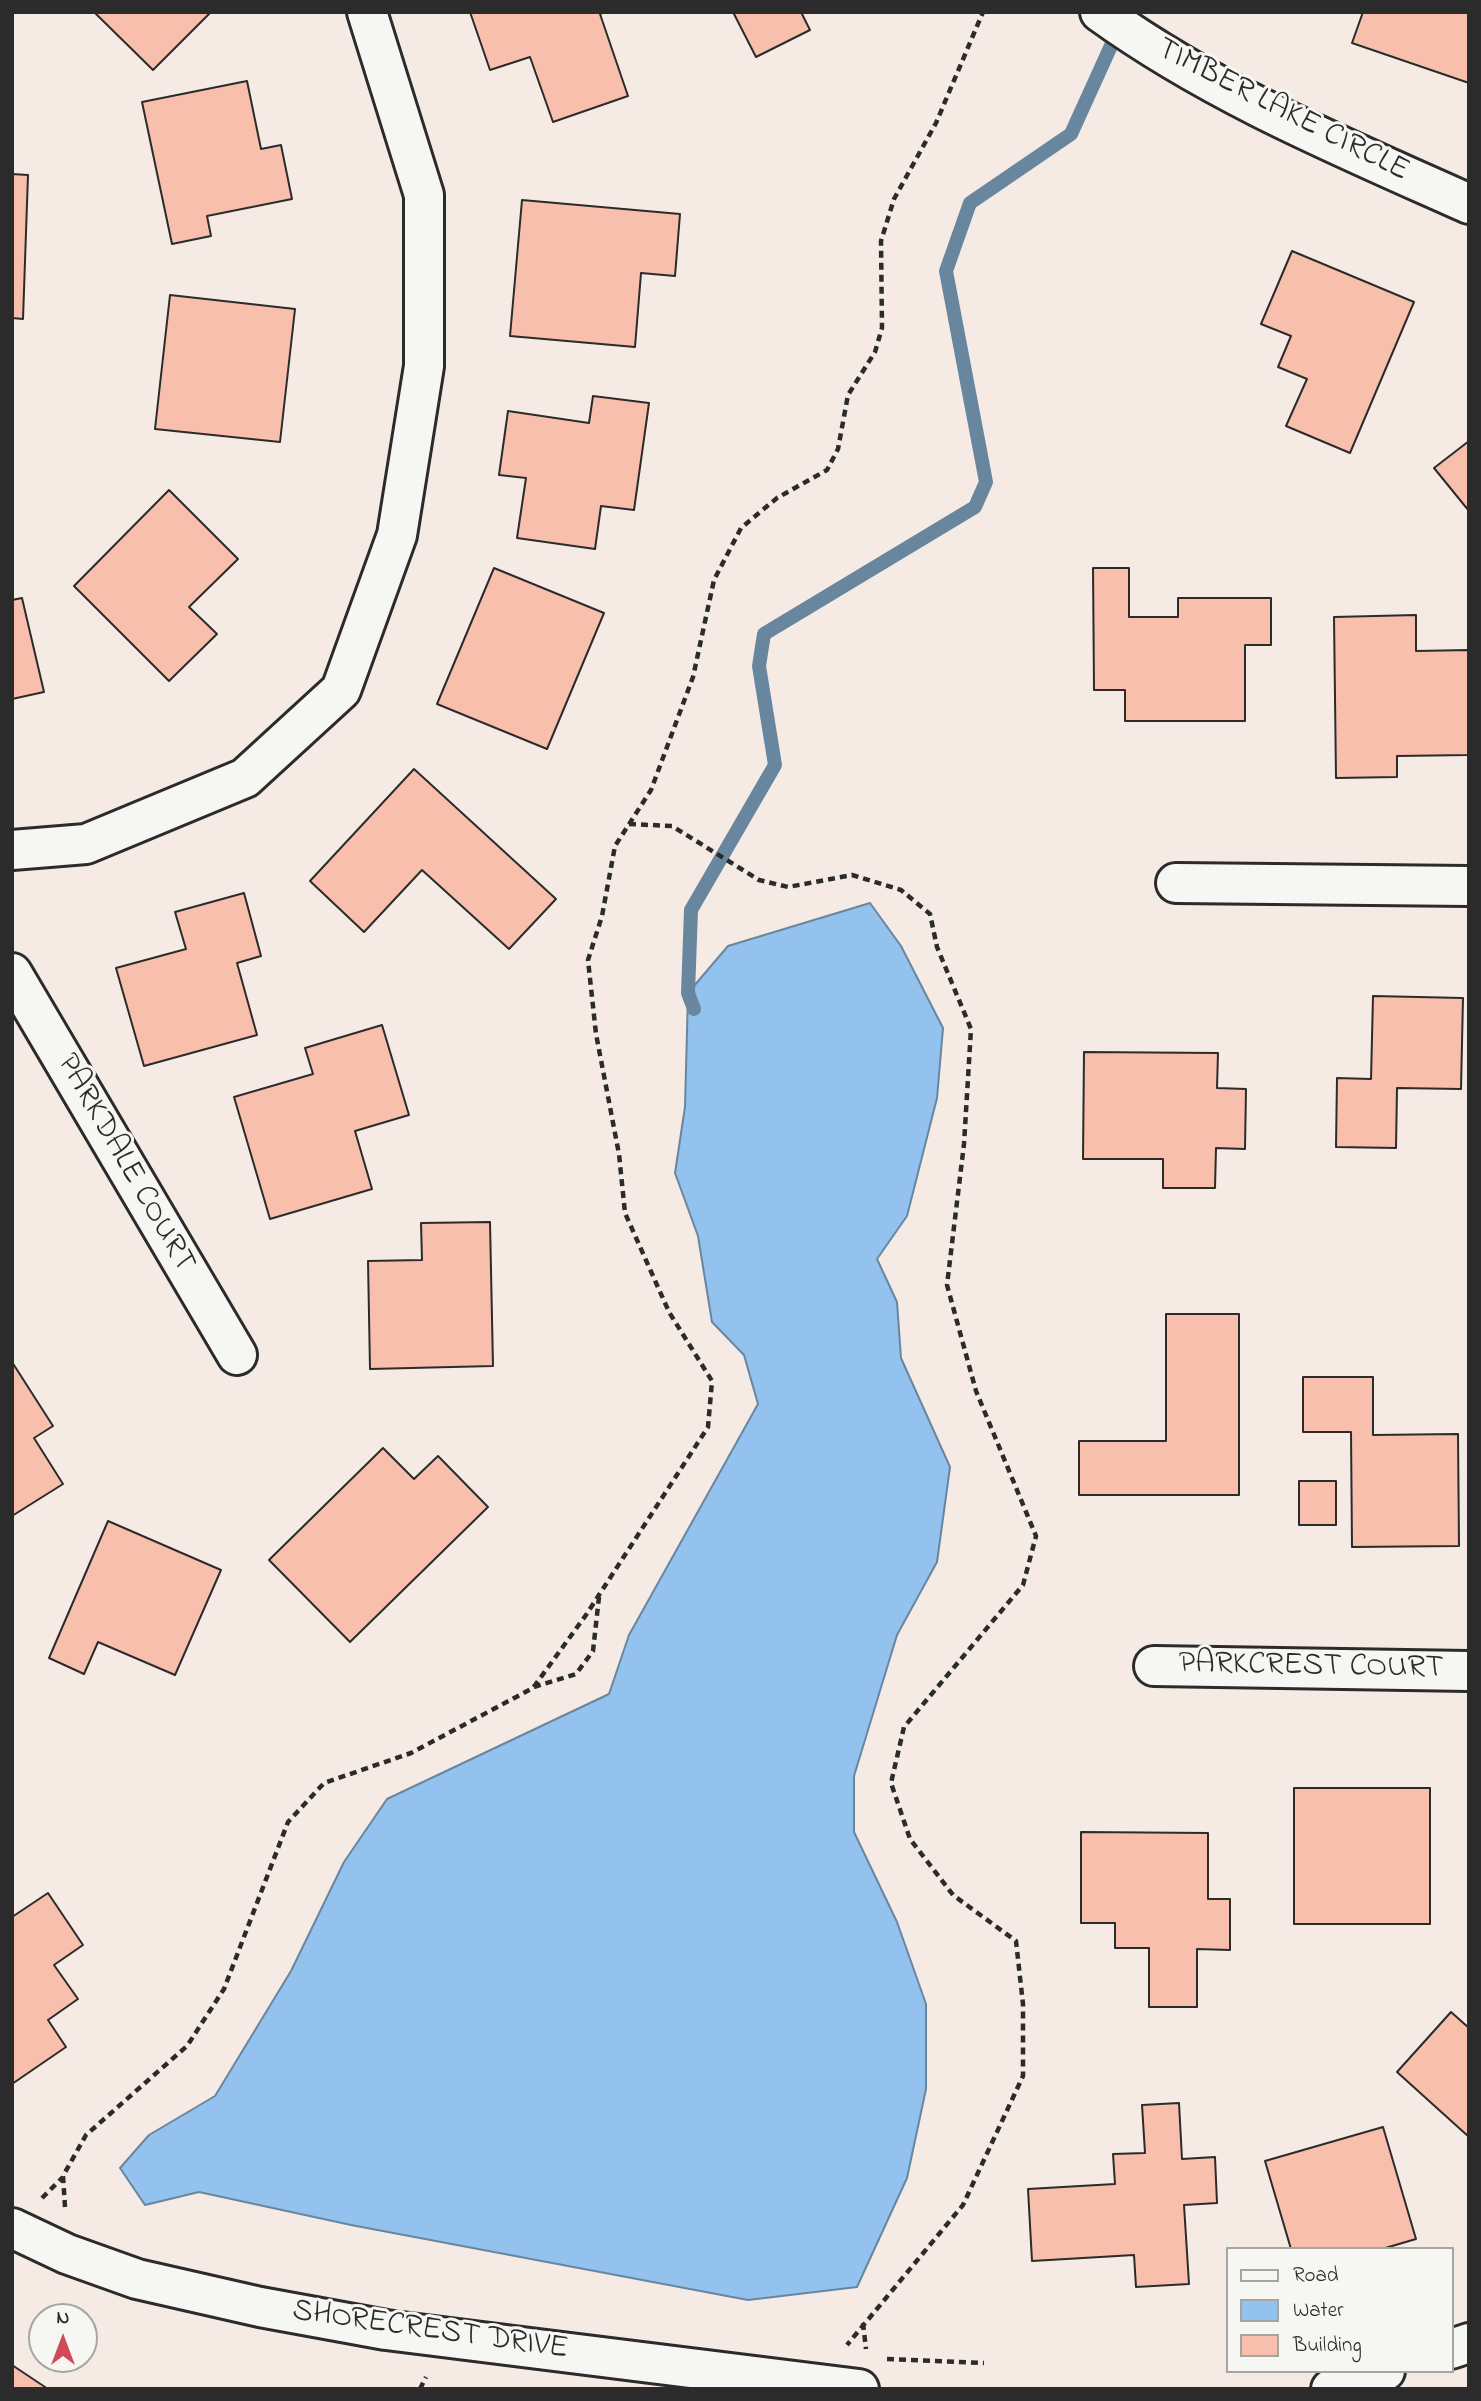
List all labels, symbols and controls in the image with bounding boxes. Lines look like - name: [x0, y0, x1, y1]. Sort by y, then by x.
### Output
- street label: TIMBER LAKE CIRCLE: [1149, 32, 1415, 192]
- street label: PARKDALE COURT: [46, 1048, 202, 1280]
- street label: PARKCREST COURT: [1178, 1646, 1444, 1690]
- legend: [1226, 2247, 1453, 2373]
- text: Road: [1293, 2261, 1339, 2291]
- street label: SHORECREST DRIVE: [290, 2294, 570, 2370]
- text: Water: [1293, 2296, 1344, 2326]
- north arrow: [28, 2303, 98, 2373]
- text: N: [57, 2305, 69, 2332]
- text: Building: [1293, 2331, 1362, 2361]

